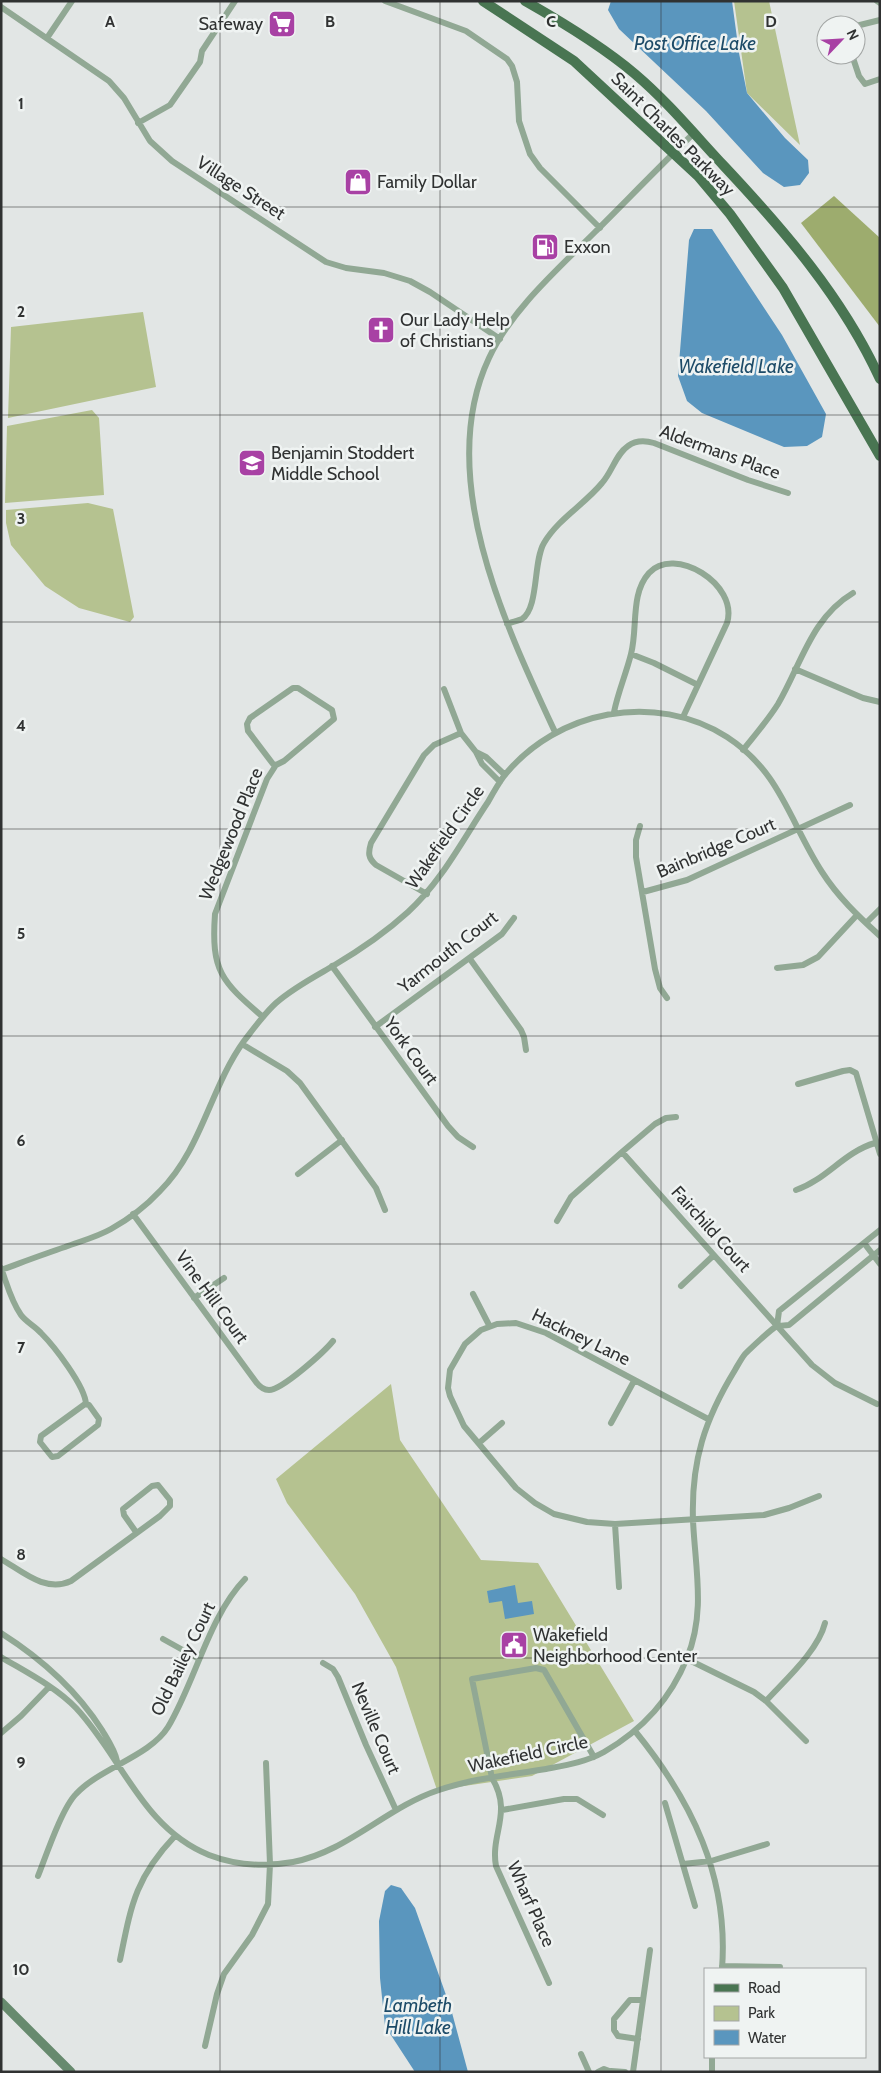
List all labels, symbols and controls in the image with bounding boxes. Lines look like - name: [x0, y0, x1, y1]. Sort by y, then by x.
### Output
- supermarket icon: Safeway: [267, 9, 297, 39]
- text: A: [105, 12, 115, 31]
- text: B: [325, 12, 335, 31]
- text: C: [546, 12, 556, 31]
- text: D: [765, 12, 777, 31]
- place label: Safeway: [199, 13, 263, 35]
- north arrow: [816, 15, 866, 65]
- text: N: [843, 26, 863, 43]
- water label: Post Office Lake: [634, 32, 756, 55]
- street label: Saint Charles Parkway: [607, 68, 739, 200]
- text: 1: [18, 94, 24, 113]
- street label: Village Street: [193, 151, 289, 225]
- shop icon: Family Dollar: [343, 167, 373, 197]
- place label: Family Dollar: [377, 171, 477, 193]
- fuel station icon: Exxon: [530, 232, 560, 262]
- place label: Exxon: [564, 236, 611, 258]
- text: 2: [17, 302, 25, 321]
- place label: Our Lady Help of Christians: [400, 309, 510, 352]
- church icon: Our Lady Help of Christians: [366, 315, 396, 345]
- water label: Wakefield Lake: [678, 355, 794, 378]
- street label: Aldermans Place: [657, 420, 783, 484]
- place label: Benjamin Stoddert Middle School: [271, 442, 414, 485]
- school or university icon: Benjamin Stoddert Middle School: [237, 448, 267, 478]
- text: 3: [17, 509, 25, 528]
- text: 4: [16, 716, 26, 735]
- street label: Wedgewood Place: [194, 765, 268, 903]
- street label: Wakefield Circle: [401, 781, 489, 893]
- street label: Bainbridge Court: [653, 813, 779, 883]
- street label: Yarmouth Court: [393, 906, 502, 998]
- text: 5: [17, 924, 25, 943]
- street label: York Court: [378, 1012, 443, 1089]
- text: 6: [17, 1131, 26, 1150]
- street label: Fairchild Court: [667, 1181, 755, 1277]
- street label: Vine Hill Court: [171, 1246, 253, 1348]
- street label: Hackney Lane: [528, 1304, 634, 1370]
- text: 7: [17, 1338, 26, 1357]
- text: 8: [16, 1545, 26, 1564]
- street label: Old Bailey Court: [146, 1599, 220, 1719]
- place label: Wakefield Neighborhood Center: [533, 1624, 698, 1667]
- public building icon: Wakefield Neighborhood Center: [499, 1630, 529, 1660]
- street label: Neville Court: [347, 1679, 405, 1777]
- street label: Wakefield Circle: [466, 1731, 590, 1777]
- text: 9: [17, 1753, 26, 1772]
- street label: Wharf Place: [502, 1858, 560, 1950]
- text: 10: [12, 1960, 30, 1979]
- legend: [704, 1968, 866, 2058]
- text: Road: [748, 1979, 781, 1997]
- water label: Lambeth Hill Lake: [384, 1994, 452, 2039]
- text: Park: [748, 2004, 775, 2022]
- text: Water: [748, 2029, 786, 2047]

